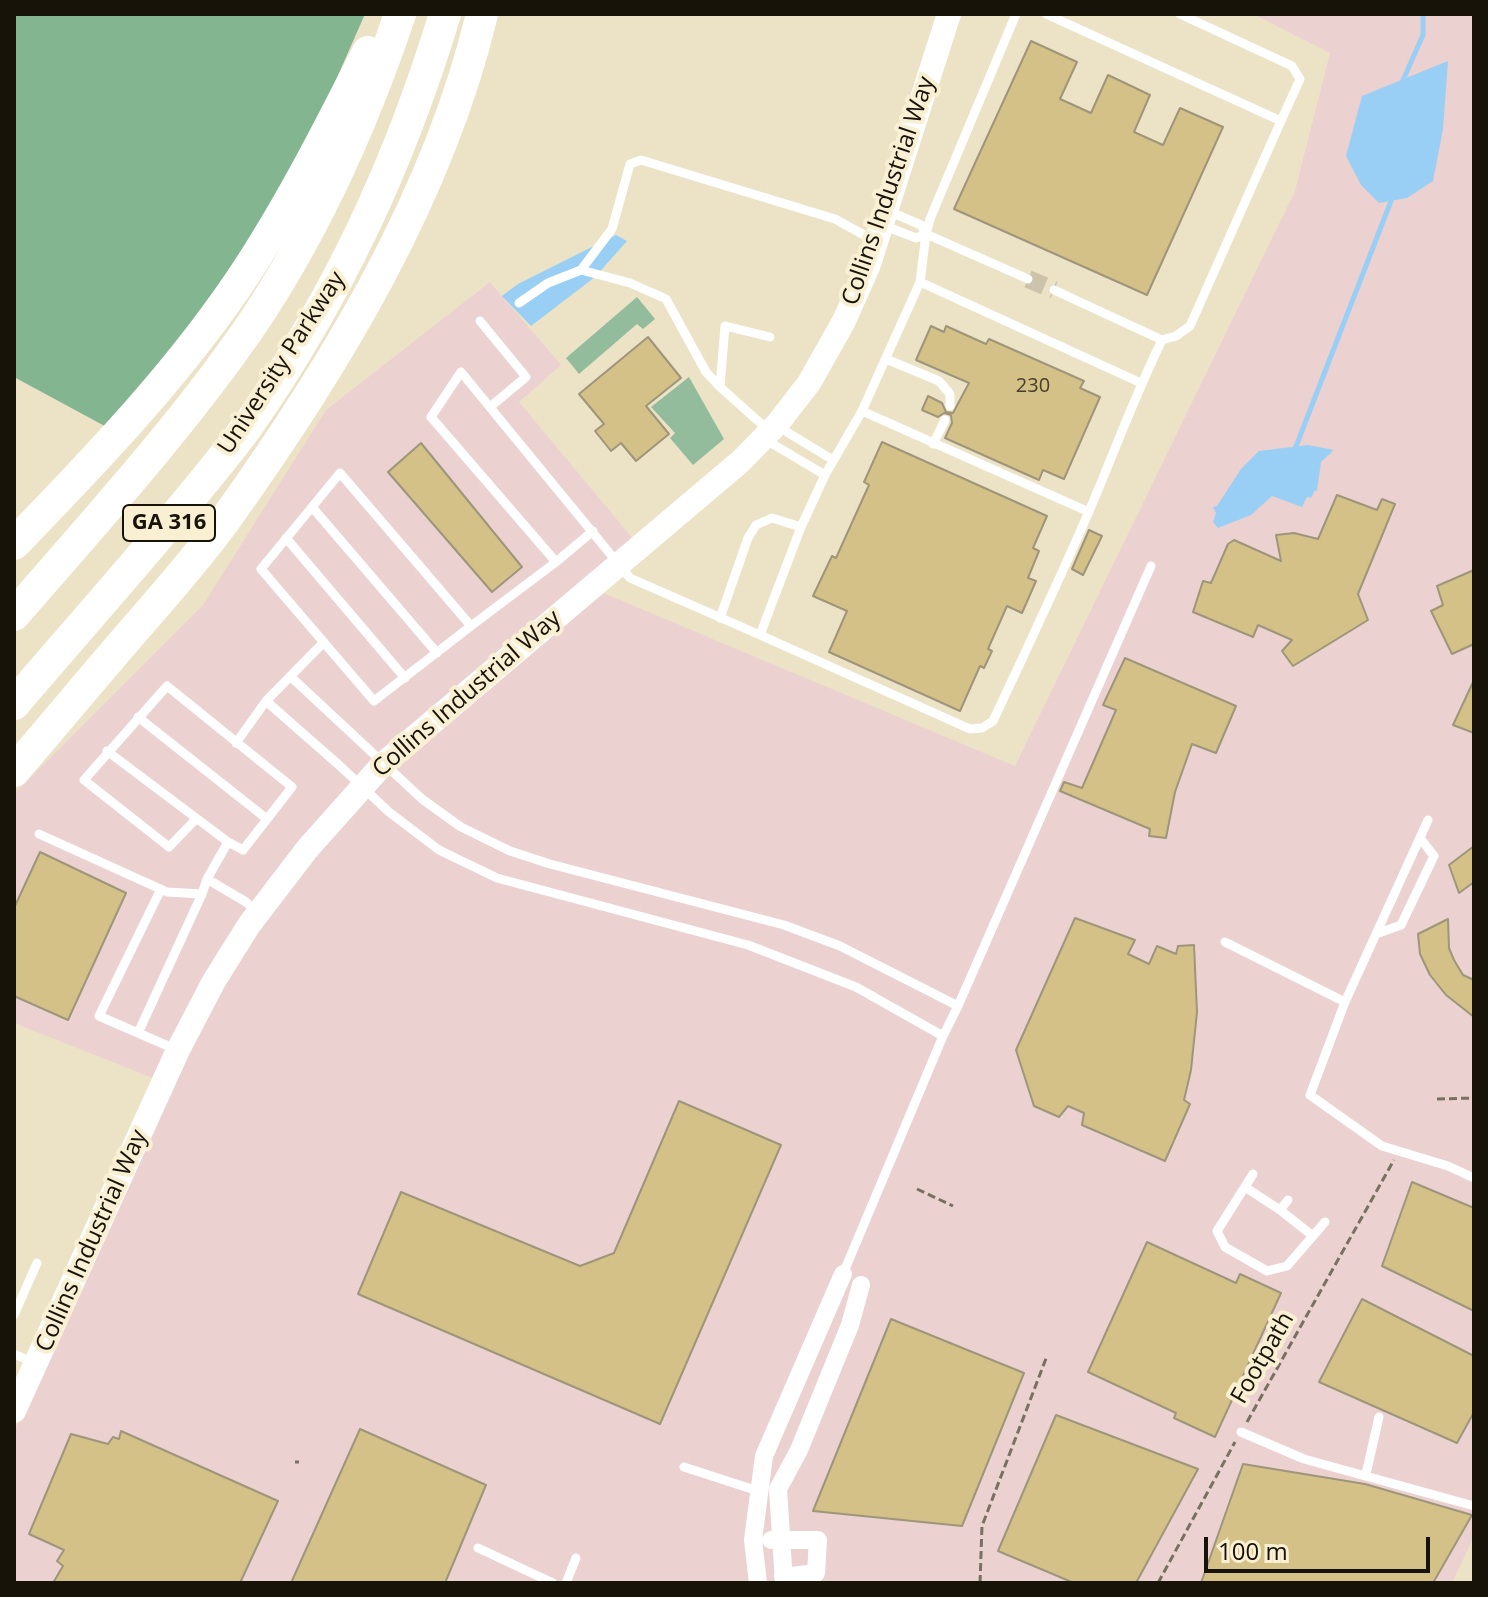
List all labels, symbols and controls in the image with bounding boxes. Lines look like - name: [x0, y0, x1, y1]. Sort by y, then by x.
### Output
- street label: Collins Industrial Way: [836, 73, 942, 309]
- street label: University Parkway: [212, 266, 352, 460]
- house number: 230: [1016, 374, 1050, 398]
- road number: GA 316: [123, 505, 215, 541]
- street label: Collins Industrial Way: [367, 604, 567, 784]
- street label: Collins Industrial Way: [30, 1126, 154, 1356]
- street label: Footpath: [1225, 1307, 1301, 1409]
- scale bar: [1208, 1521, 1434, 1571]
- text: 100 m: [1218, 1534, 1288, 1567]

